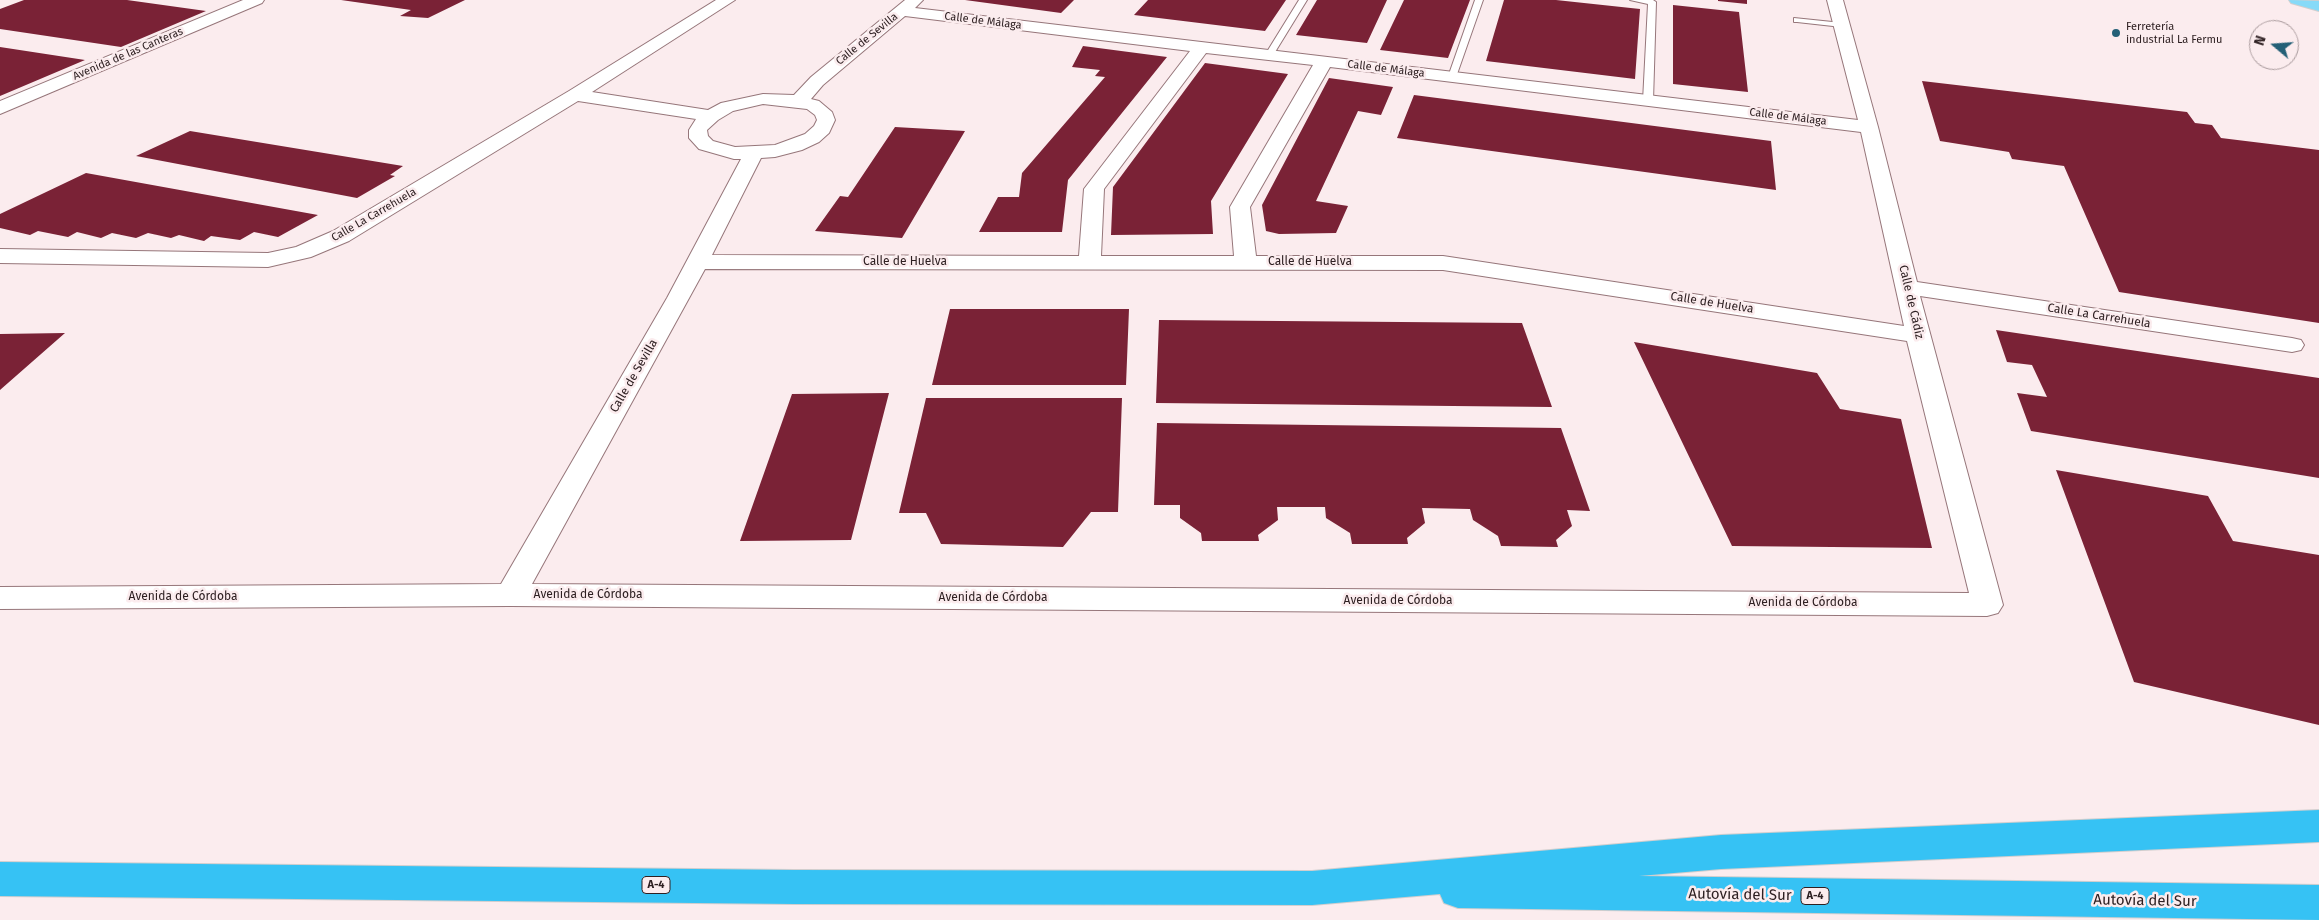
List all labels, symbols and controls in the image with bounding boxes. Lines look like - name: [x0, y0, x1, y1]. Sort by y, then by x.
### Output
- street label: Calle de Sevilla: [833, 10, 901, 68]
- street label: Calle de Málaga: [944, 10, 1022, 32]
- place label: Ferretería industrial La Fermu: [2126, 20, 2222, 46]
- north arrow: [2249, 20, 2299, 70]
- street label: Avenida de las Canteras: [71, 25, 185, 83]
- marker: Ferretería industrial La Fermu: [2110, 27, 2122, 39]
- text: N: [2251, 33, 2270, 48]
- street label: Calle de Málaga: [1347, 58, 1425, 80]
- street label: Calle de Málaga: [1749, 106, 1827, 128]
- street label: Calle La Carrehuela: [329, 185, 419, 245]
- street label: Calle de Huelva: [863, 255, 947, 269]
- street label: Calle de Huelva: [1268, 255, 1352, 269]
- street label: Calle de Cádiz: [1895, 264, 1927, 340]
- street label: Calle de Huelva: [1669, 289, 1755, 317]
- street label: Calle La Carrehuela: [2046, 301, 2152, 331]
- street label: Calle de Sevilla: [607, 337, 661, 415]
- street label: Avenida de Córdoba: [534, 588, 642, 602]
- street label: Avenida de Córdoba: [129, 590, 237, 604]
- street label: Avenida de Córdoba: [939, 591, 1047, 605]
- street label: Avenida de Córdoba: [1344, 594, 1452, 608]
- street label: Avenida de Córdoba: [1749, 596, 1857, 610]
- road number: A-4: [642, 876, 670, 894]
- street label: Autovía del Sur: [1688, 885, 1792, 905]
- road number: A-4: [1801, 888, 1829, 904]
- street label: Autovía del Sur: [2093, 891, 2197, 911]

